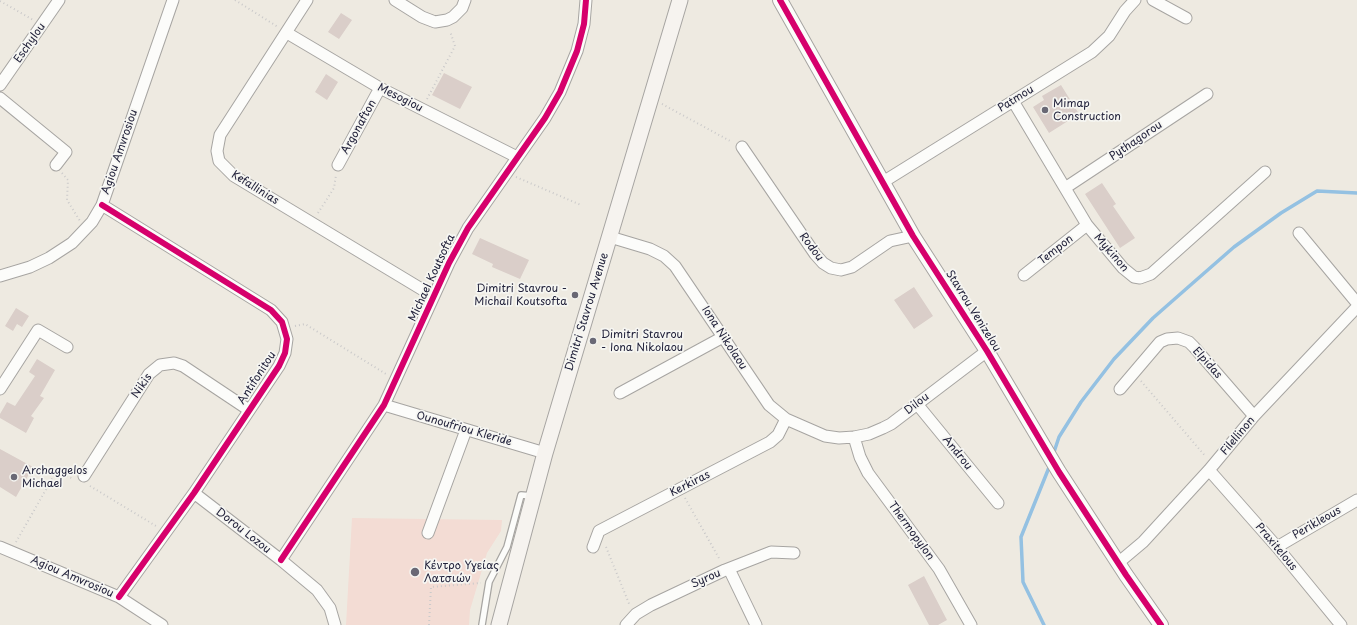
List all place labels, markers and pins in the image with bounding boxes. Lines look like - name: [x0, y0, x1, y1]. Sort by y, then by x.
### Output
- place label: Mimap Construction: [1053, 97, 1121, 123]
- marker: Mimap Construction: [1040, 105, 1050, 115]
- place label: Dimitri Stavrou - Michail Koutsofta: [474, 282, 567, 308]
- marker: Dimitri Stavrou - Michail Koutsofta: [570, 290, 580, 300]
- place label: Dimitri Stavrou - Iona Nikolaou: [601, 328, 683, 354]
- marker: Dimitri Stavrou - Iona Nikolaou: [588, 336, 598, 346]
- place label: Archaggelos Michael: [22, 464, 87, 490]
- marker: Archaggelos Michael: [9, 472, 19, 482]
- place label: Κέντρο Υγείας Λατσιών: [424, 559, 499, 585]
- marker: Κέντρο Υγείας Λατσιών: [409, 566, 421, 578]

